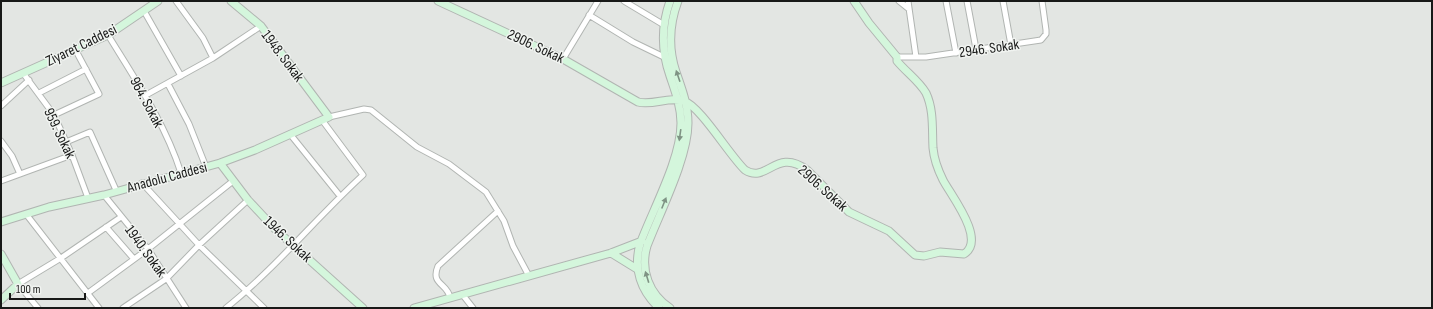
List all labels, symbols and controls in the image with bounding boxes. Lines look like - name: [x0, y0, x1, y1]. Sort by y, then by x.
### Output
- street label: Ziyaret Caddesi: [43, 20, 120, 71]
- street label: 2906. Sokak: [504, 25, 568, 68]
- street label: 1948. Sokak: [257, 27, 308, 86]
- street label: 2946. Sokak: [958, 35, 1021, 62]
- one-way arrow: [674, 69, 680, 81]
- street label: 964. Sokak: [125, 74, 168, 131]
- street label: 959. Sokak: [39, 105, 80, 162]
- one-way arrow: [677, 129, 683, 141]
- street label: Anadolu Caddesi: [124, 158, 210, 198]
- street label: 2906. Sokak: [794, 161, 852, 216]
- one-way arrow: [661, 197, 667, 209]
- street label: 1946. Sokak: [259, 212, 316, 267]
- street label: 1940. Sokak: [120, 222, 171, 281]
- one-way arrow: [644, 271, 650, 283]
- scale bar: [10, 275, 85, 301]
- text: 100 m: [16, 282, 41, 297]

